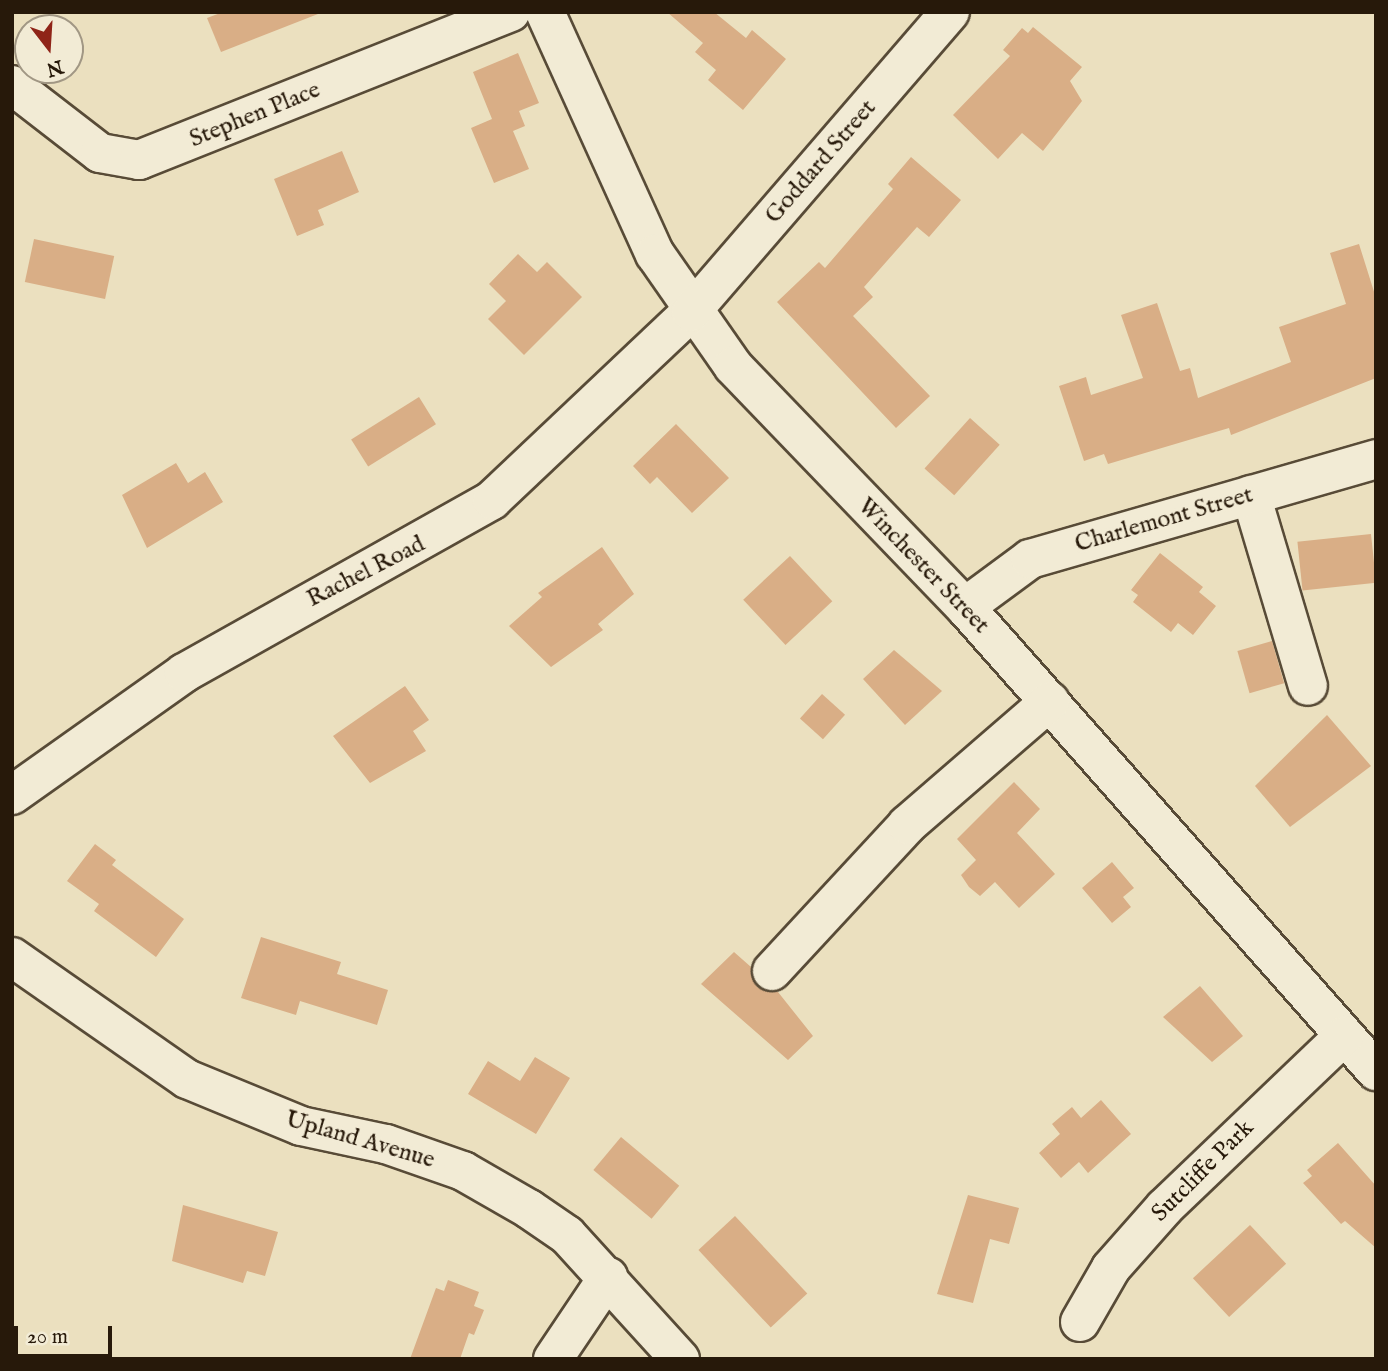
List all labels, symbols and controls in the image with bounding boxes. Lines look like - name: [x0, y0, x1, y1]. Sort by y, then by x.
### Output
- north arrow: [14, 14, 84, 84]
- text: N: [43, 53, 66, 81]
- street label: Stephen Place: [185, 76, 325, 154]
- street label: Goddard Street: [759, 94, 883, 230]
- street label: Charlemont Street: [1072, 481, 1256, 559]
- street label: Winchester Street: [851, 492, 995, 640]
- street label: Rachel Road: [302, 530, 430, 614]
- street label: Upland Avenue: [282, 1105, 438, 1175]
- street label: Sutcliffe Park: [1146, 1114, 1260, 1228]
- scale bar: [18, 1312, 116, 1356]
- text: 20 m: [27, 1324, 68, 1351]

